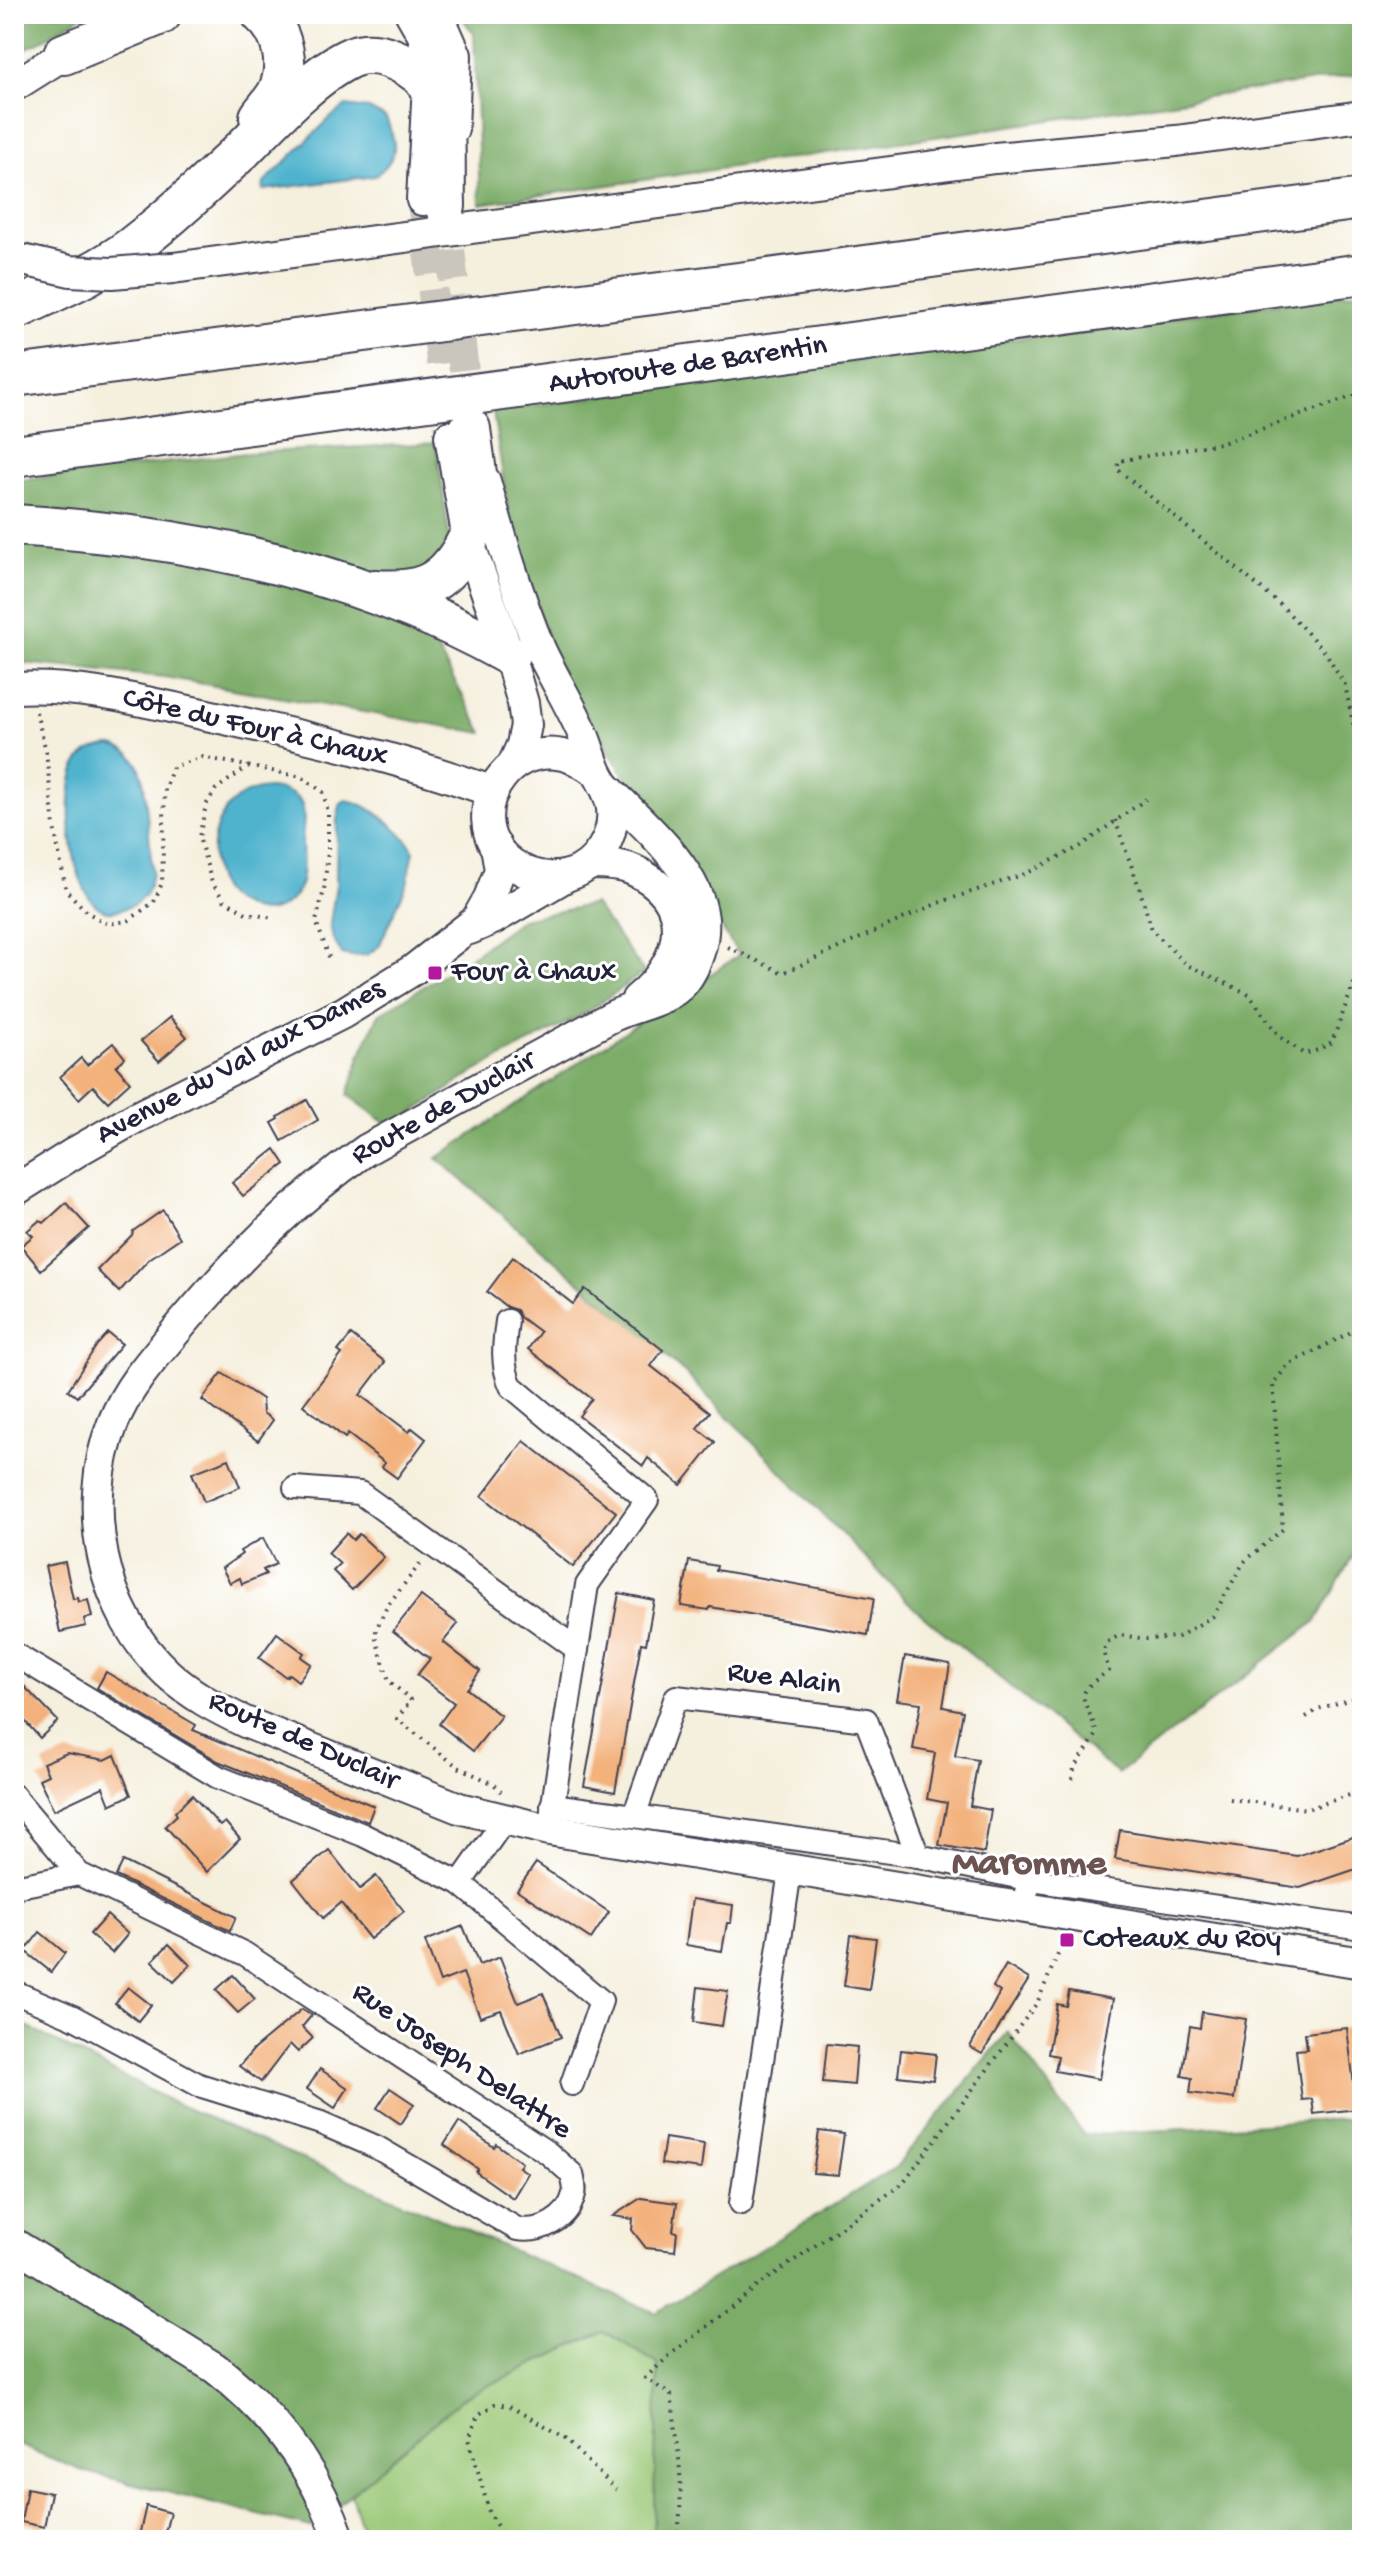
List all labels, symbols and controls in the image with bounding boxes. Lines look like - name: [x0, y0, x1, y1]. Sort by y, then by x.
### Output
- street label: Autoroute de Barentin: [547, 329, 829, 403]
- street label: Côte du Four à Chaux: [119, 681, 391, 777]
- place label: Four à Chaux: [450, 956, 617, 991]
- marker: Four à Chaux: [426, 964, 444, 982]
- street label: Avenue du Val aux Dames: [91, 972, 392, 1154]
- street label: Route de Duclair: [346, 1043, 544, 1174]
- street label: Rue Alain: [725, 1656, 843, 1704]
- street label: Route de Duclair: [202, 1684, 406, 1801]
- district label: Maromme: [952, 1843, 1107, 1887]
- place label: Coteaux du Roy: [1083, 1923, 1281, 1958]
- marker: Coteaux du Roy: [1058, 1931, 1076, 1949]
- street label: Rue Joseph Delattre: [345, 1976, 578, 2149]

